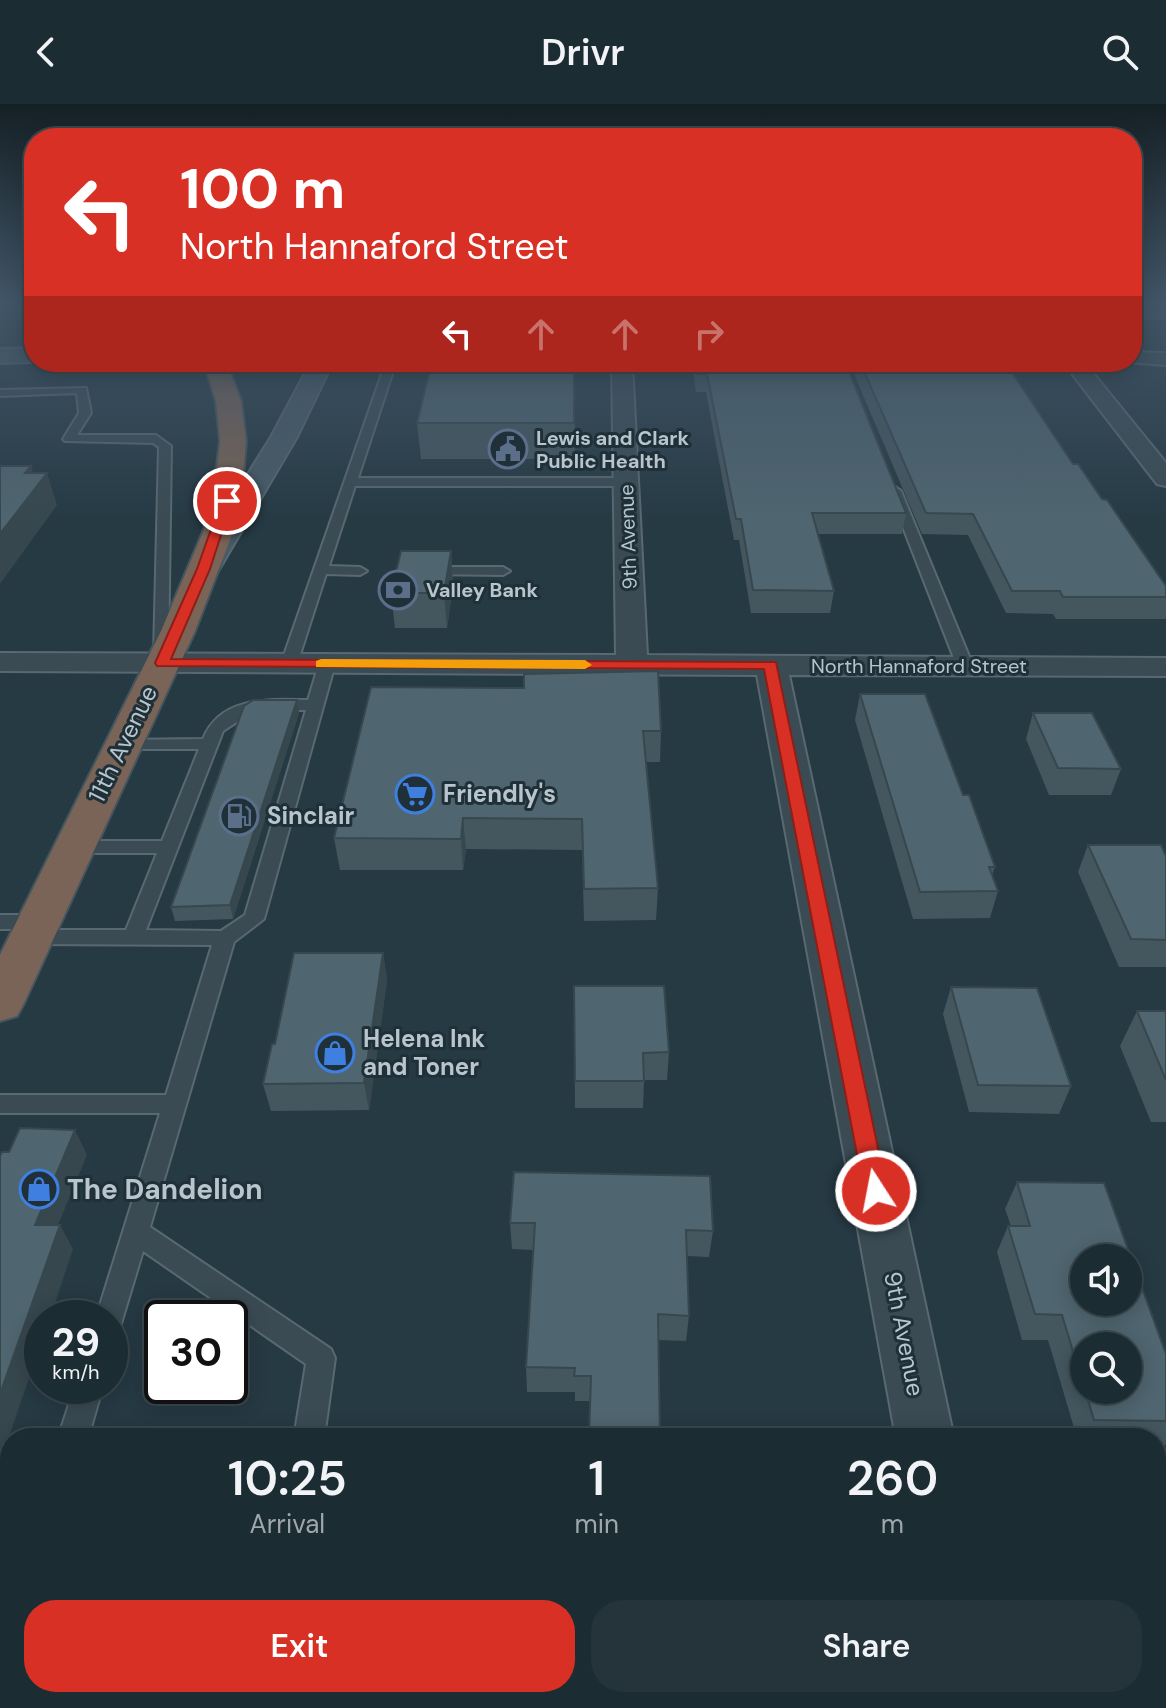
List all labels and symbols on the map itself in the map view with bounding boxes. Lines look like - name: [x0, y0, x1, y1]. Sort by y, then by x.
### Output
- place label: Lewis and Clark Public Health: [536, 425, 689, 474]
- public building icon: Lewis and Clark Public Health: [487, 428, 529, 470]
- pin: [193, 467, 261, 535]
- street label: 9th Avenue: [613, 484, 643, 590]
- bank icon: Valley Bank: [377, 569, 419, 611]
- place label: Valley Bank: [426, 577, 538, 603]
- street label: North Hannaford Street: [811, 653, 1027, 679]
- street label: 11th Avenue: [81, 680, 164, 807]
- supermarket icon: Friendly's: [394, 773, 436, 815]
- place label: Friendly's: [443, 778, 556, 809]
- fuel station icon: Sinclair: [218, 795, 260, 837]
- place label: Sinclair: [267, 800, 354, 831]
- place label: Helena Ink and Toner: [363, 1023, 485, 1082]
- shop icon: Helena Ink and Toner: [314, 1032, 356, 1074]
- position arrow: [834, 1149, 918, 1233]
- shop icon: The Dandelion: [18, 1168, 60, 1210]
- place label: The Dandelion: [67, 1171, 263, 1208]
- street label: 9th Avenue: [877, 1269, 932, 1399]
- speed limit sign: 30: [144, 1300, 248, 1404]

